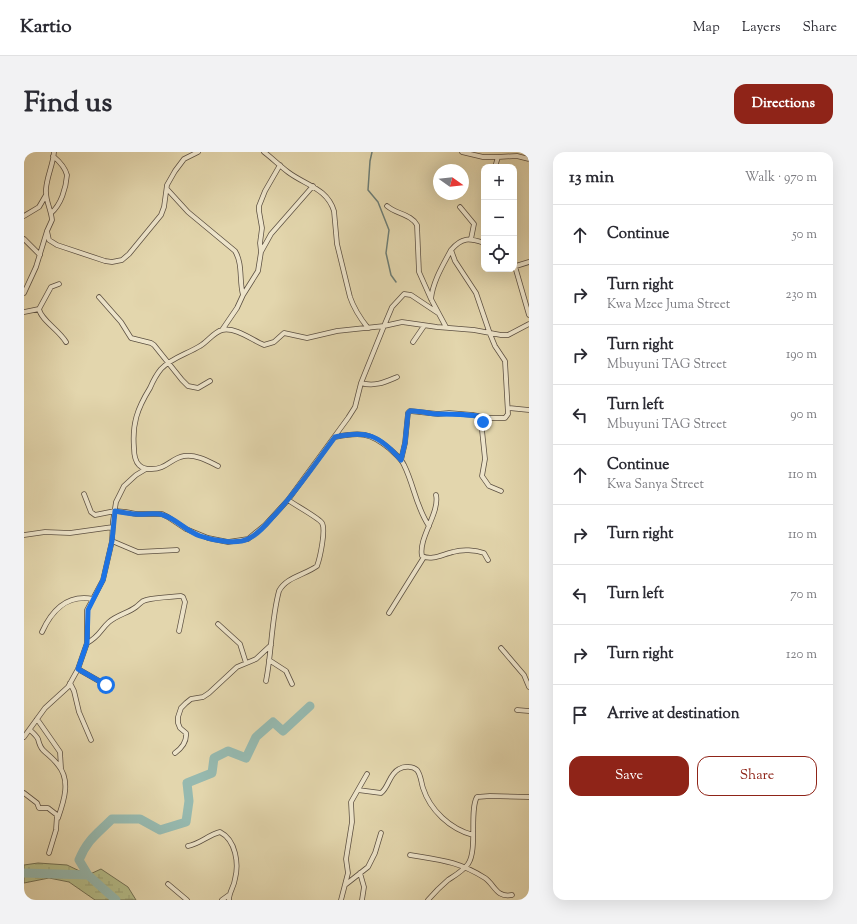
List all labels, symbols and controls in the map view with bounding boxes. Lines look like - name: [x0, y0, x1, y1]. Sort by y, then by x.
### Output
- text: Kartio: [20, 14, 72, 41]
- text: Map: [693, 18, 720, 38]
- text: Layers: [742, 18, 780, 38]
- text: Share: [802, 18, 837, 38]
- text: Find us: [24, 84, 112, 124]
- button: Directions: [734, 84, 833, 124]
- north arrow: [433, 164, 469, 200]
- map controls: [481, 164, 517, 272]
- button: +: [481, 164, 517, 200]
- text: 13 min: [569, 166, 614, 190]
- text: Walk · 970 m: [745, 169, 817, 187]
- button: −: [481, 200, 517, 236]
- icon: ahead: [569, 224, 591, 246]
- text: Continue: [607, 224, 669, 245]
- text: 50 m: [792, 226, 817, 244]
- button: locate: [481, 236, 517, 272]
- text: Turn right: [607, 275, 673, 296]
- icon: right: [569, 284, 591, 306]
- text: 230 m: [785, 286, 817, 304]
- text: Kwa Mzee Juma Street: [607, 296, 730, 314]
- text: Turn right: [607, 335, 673, 356]
- icon: right: [569, 344, 591, 366]
- text: 190 m: [786, 346, 817, 364]
- text: Mbuyuni TAG Street: [607, 356, 727, 374]
- text: Turn left: [607, 395, 664, 416]
- icon: left: [569, 404, 591, 426]
- text: 90 m: [790, 406, 817, 424]
- route end: [474, 413, 492, 431]
- text: Mbuyuni TAG Street: [607, 416, 727, 434]
- text: Continue: [607, 455, 669, 476]
- icon: ahead: [569, 464, 591, 486]
- text: 110 m: [788, 466, 817, 484]
- text: Kwa Sanya Street: [607, 476, 704, 494]
- icon: right: [569, 524, 591, 546]
- text: Turn right: [607, 524, 673, 545]
- text: 110 m: [788, 526, 817, 544]
- icon: left: [569, 584, 591, 606]
- text: Turn left: [607, 584, 664, 605]
- text: 70 m: [790, 586, 817, 604]
- icon: right: [569, 644, 591, 666]
- text: Turn right: [607, 644, 673, 665]
- text: 120 m: [786, 646, 817, 664]
- route start: [97, 676, 115, 694]
- icon: arrive: [569, 704, 591, 726]
- text: Arrive at destination: [607, 704, 740, 725]
- button: Save: [569, 756, 689, 796]
- button: Share: [697, 756, 817, 796]

